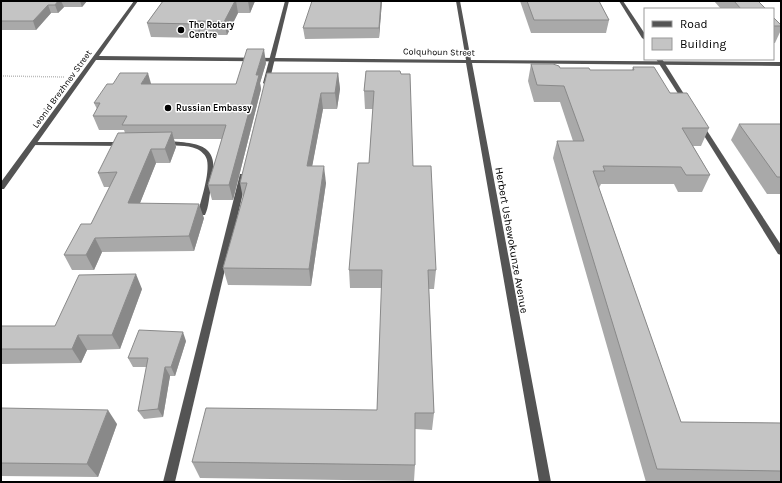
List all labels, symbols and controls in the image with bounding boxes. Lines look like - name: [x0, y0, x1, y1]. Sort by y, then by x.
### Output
- legend: [644, 8, 774, 60]
- text: Road: [680, 17, 708, 31]
- place label: The Rotary Centre: [189, 20, 235, 40]
- marker: The Rotary Centre: [176, 25, 186, 35]
- text: Building: [680, 37, 727, 51]
- street label: Colquhoun Street: [403, 46, 476, 59]
- street label: Leonid Brezhnev Street: [30, 48, 94, 130]
- marker: Russian Embassy: [163, 103, 173, 113]
- place label: Russian Embassy: [176, 103, 252, 113]
- street label: Herbert Ushewokunze Avenue: [492, 166, 531, 315]

